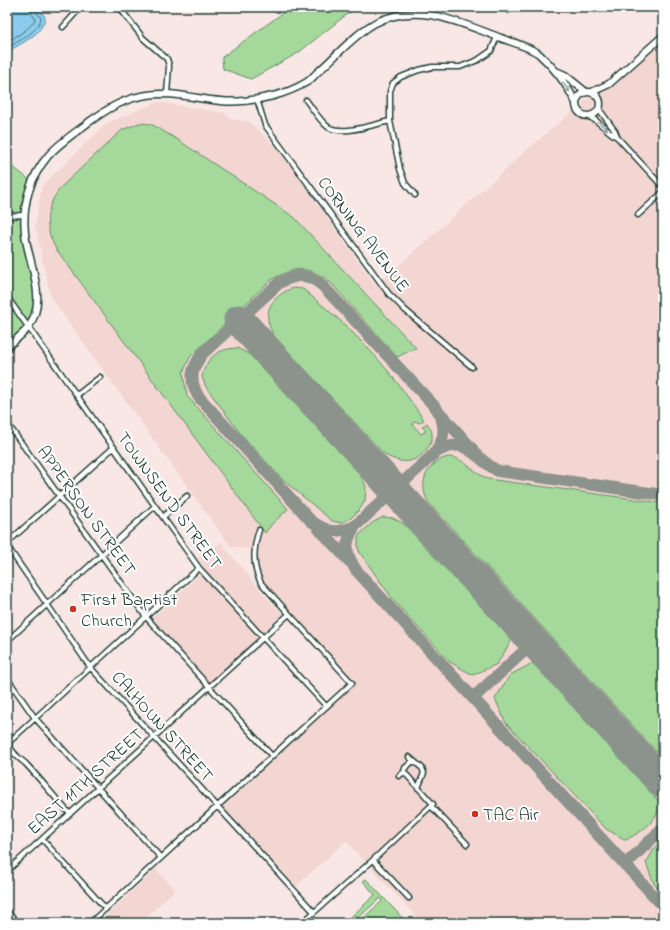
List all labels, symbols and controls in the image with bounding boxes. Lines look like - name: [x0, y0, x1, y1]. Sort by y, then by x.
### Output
- one-way arrow: [562, 81, 570, 92]
- one-way arrow: [598, 121, 608, 131]
- street label: CORNING AVENUE: [310, 172, 415, 299]
- street label: TOWNSEND STREET: [110, 427, 227, 575]
- street label: APPERSON STREET: [29, 441, 141, 581]
- place label: First Baptist Church: [80, 588, 177, 635]
- marker: First Baptist Church: [68, 604, 78, 614]
- street label: CALHOUN STREET: [104, 666, 219, 789]
- street label: EAST 11TH STREET: [22, 723, 150, 842]
- place label: TAC Air: [483, 803, 539, 829]
- marker: TAC Air: [470, 809, 480, 819]

